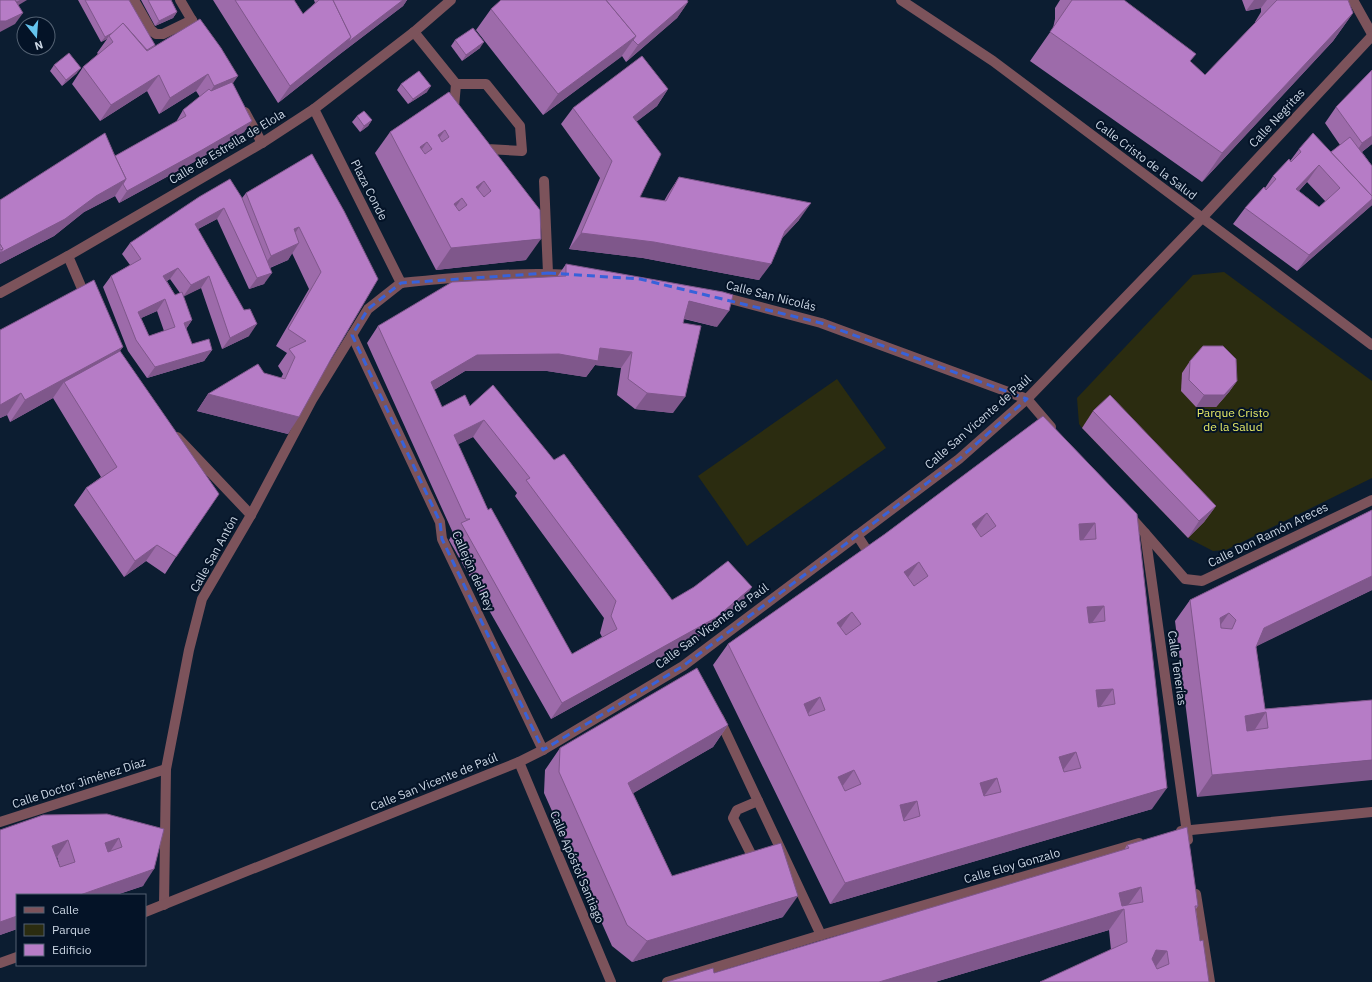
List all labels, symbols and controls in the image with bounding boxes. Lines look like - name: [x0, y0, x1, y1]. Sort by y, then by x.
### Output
- north arrow: [16, 16, 56, 56]
- text: N: [33, 38, 45, 53]
- street label: Calle Negritas: [1246, 85, 1308, 150]
- street label: Calle de Estrella de Elola: [166, 106, 288, 187]
- street label: Calle Cristo de la Salud: [1093, 116, 1200, 203]
- street label: Plaza Conde: [348, 157, 391, 223]
- street label: Calle San Nicolás: [724, 277, 818, 314]
- street label: Calle San Vicente de Paúl: [921, 371, 1034, 472]
- park label: Parque Cristo de la Salud: [1197, 405, 1270, 434]
- street label: Calle Don Ramón Areces: [1205, 499, 1331, 570]
- street label: Calle San Antón: [186, 513, 241, 595]
- street label: Callejón del Rey: [449, 528, 498, 613]
- street label: Calle San Vicente de Paúl: [652, 580, 771, 672]
- street label: Calle Tenerías: [1165, 630, 1190, 706]
- street label: Calle San Vicente de Paúl: [368, 749, 500, 814]
- street label: Calle Doctor Jiménez Díaz: [10, 754, 148, 811]
- street label: Calle Apóstol Santiago: [547, 808, 608, 926]
- street label: Calle Eloy Gonzalo: [962, 845, 1062, 886]
- legend: [16, 894, 146, 966]
- text: Calle: [52, 902, 79, 917]
- text: Parque: [52, 922, 91, 937]
- text: Edificio: [52, 942, 92, 957]

